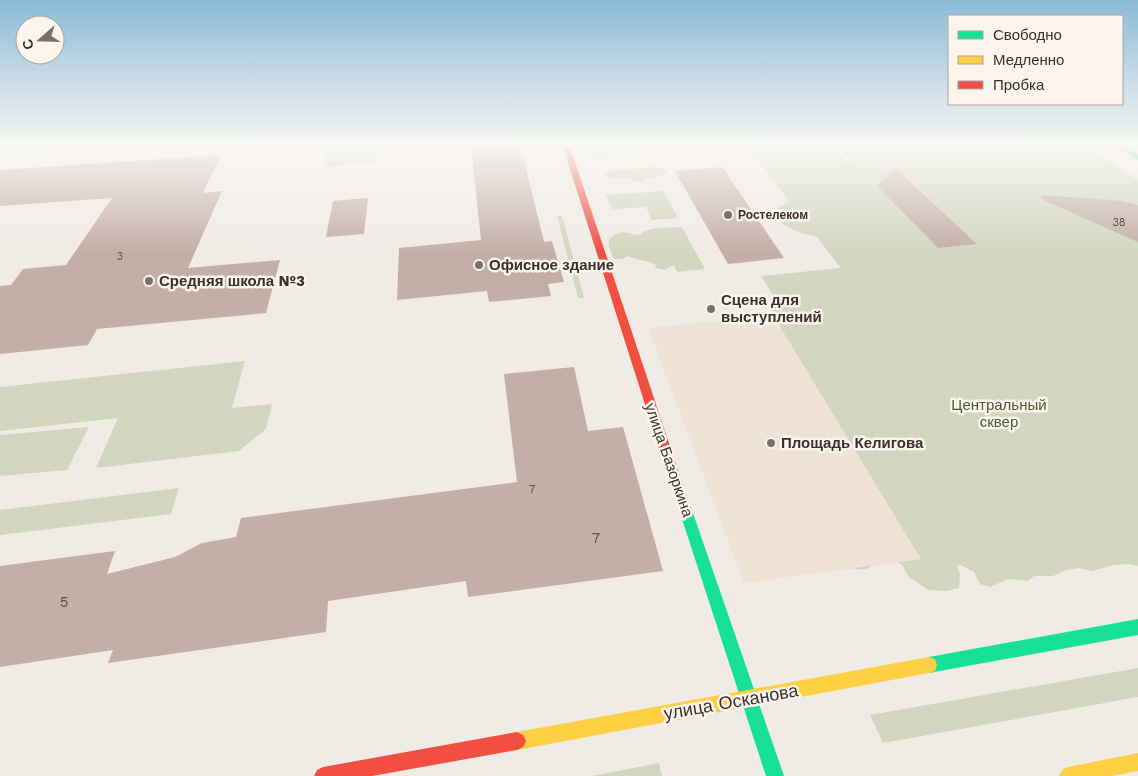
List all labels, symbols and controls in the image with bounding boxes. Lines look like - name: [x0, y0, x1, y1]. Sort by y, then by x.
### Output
- north arrow: [15, 15, 65, 65]
- legend: [948, 15, 1123, 105]
- text: Свободно: [993, 26, 1062, 44]
- text: С: [19, 37, 37, 52]
- text: Медленно: [993, 51, 1064, 69]
- text: Пробка: [993, 76, 1045, 94]
- place label: Ростелеком: [738, 208, 808, 222]
- marker: Ростелеком: [722, 209, 734, 221]
- house number: 38: [1112, 216, 1126, 229]
- house number: 3: [117, 250, 123, 263]
- place label: Офисное здание: [489, 256, 614, 274]
- marker: Офисное здание: [473, 259, 485, 271]
- place label: Средняя школа №3: [159, 272, 305, 290]
- marker: Средняя школа №3: [143, 275, 155, 287]
- place label: Сцена для выступлений: [721, 291, 822, 326]
- marker: Сцена для выступлений: [705, 303, 717, 315]
- park label: Центральный сквер: [951, 396, 1047, 431]
- street label: улица Базоркина: [641, 401, 697, 520]
- place label: Площадь Келигова: [781, 434, 924, 452]
- marker: Площадь Келигова: [765, 437, 777, 449]
- house number: 7: [529, 482, 536, 496]
- house number: 7: [592, 529, 600, 547]
- house number: 5: [60, 593, 68, 611]
- street label: улица Осканова: [662, 679, 801, 724]

